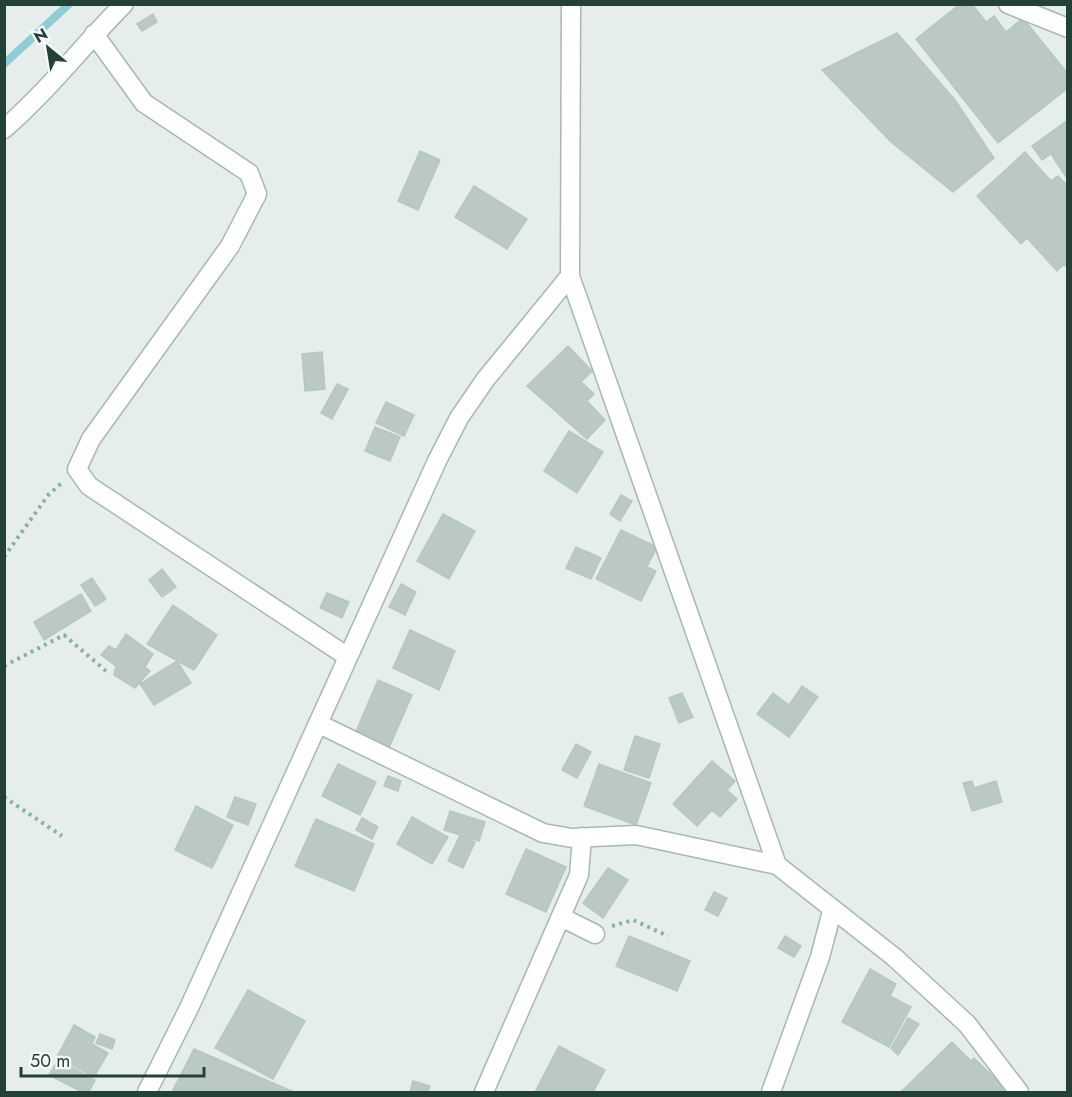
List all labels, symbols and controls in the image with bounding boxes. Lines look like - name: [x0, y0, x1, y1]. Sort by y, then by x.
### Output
- north arrow: [18, 18, 78, 78]
- text: N: [29, 22, 52, 49]
- scale bar: [21, 1040, 204, 1078]
- text: 50 m: [30, 1048, 70, 1074]

